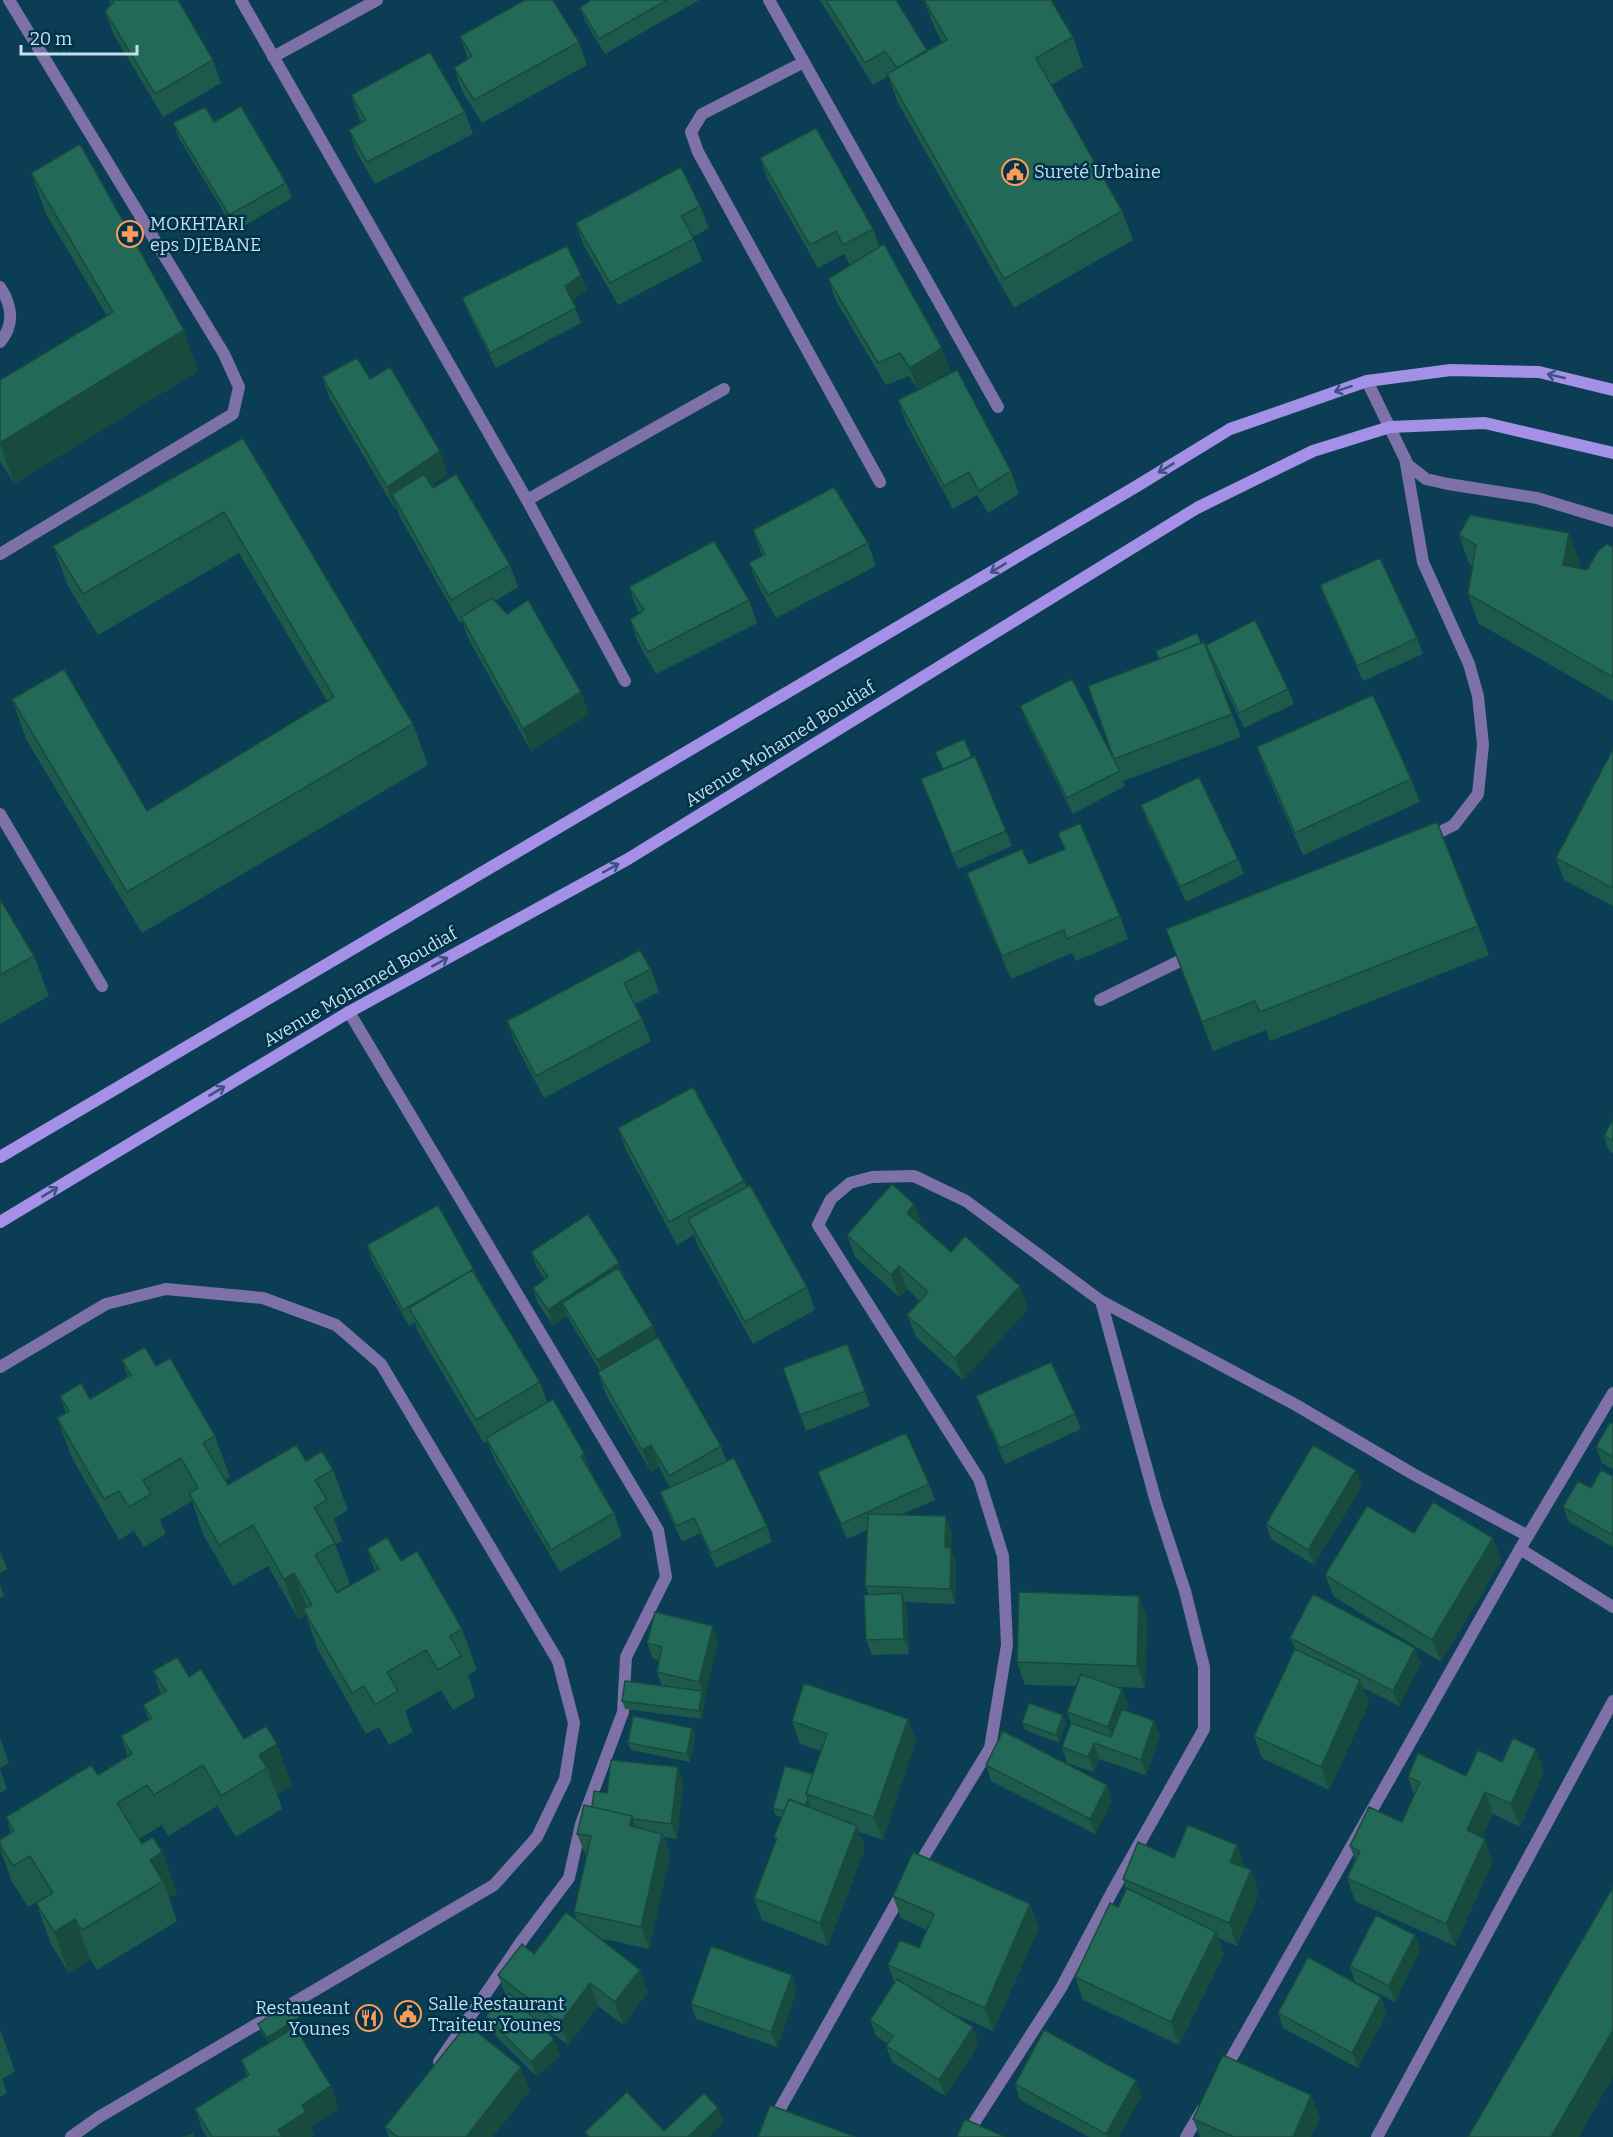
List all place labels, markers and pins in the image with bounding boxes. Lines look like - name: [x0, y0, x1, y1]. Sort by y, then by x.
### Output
- public building icon: Sureté Urbaine: [1000, 157, 1030, 187]
- place label: Sureté Urbaine: [1034, 161, 1161, 183]
- place label: MOKHTARI eps DJEBANE: [150, 213, 261, 256]
- pharmacy icon: MOKHTARI eps DJEBANE: [115, 219, 145, 249]
- place label: Salle Restaurant Traiteur Younes: [428, 1993, 565, 2036]
- place label: Restaueant Younes: [255, 1997, 350, 2040]
- public building icon: Salle Restaurant Traiteur Younes: [393, 1999, 423, 2029]
- restaurant icon: Restaueant Younes: [354, 2003, 384, 2033]

